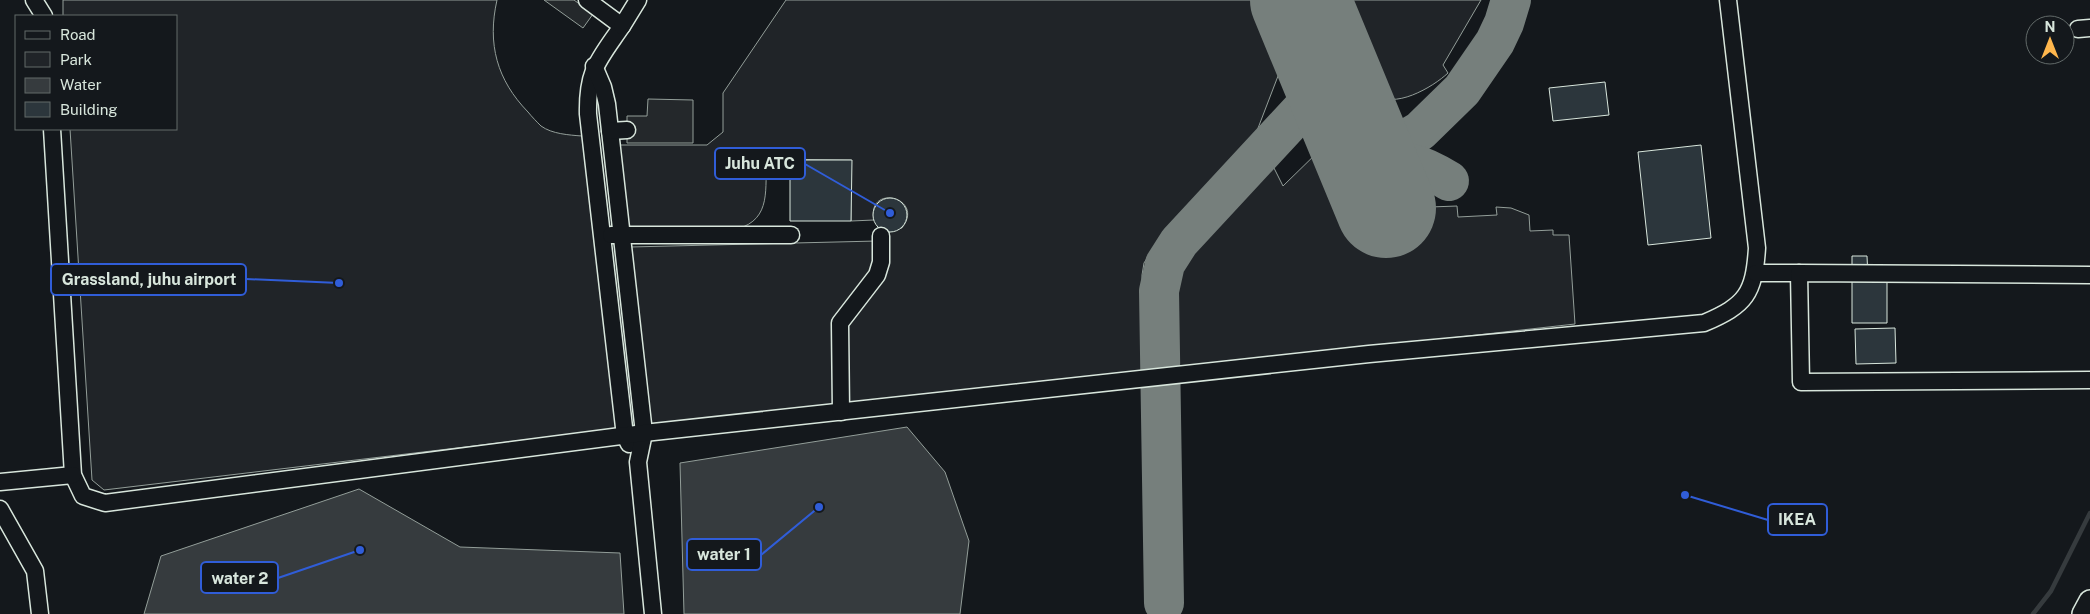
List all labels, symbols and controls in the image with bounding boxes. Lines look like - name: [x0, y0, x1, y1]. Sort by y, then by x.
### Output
- legend: [15, 15, 178, 130]
- north arrow: [2025, 15, 2075, 65]
- text: N: [2045, 19, 2055, 35]
- text: Road: [60, 26, 96, 43]
- text: Park: [60, 51, 92, 68]
- text: Water: [60, 76, 102, 93]
- text: Building: [60, 101, 118, 118]
- callout: Juhu ATC: [715, 148, 805, 179]
- text: Juhu ATC: [725, 154, 795, 173]
- callout: Grassland, juhu airport: [51, 264, 246, 295]
- text: Grassland, juhu airport: [62, 270, 237, 289]
- callout: IKEA: [1768, 504, 1827, 535]
- text: IKEA: [1778, 510, 1816, 529]
- callout: water 1: [687, 539, 761, 570]
- text: water 1: [697, 545, 751, 564]
- callout: water 2: [201, 562, 278, 593]
- text: water 2: [211, 569, 269, 588]

